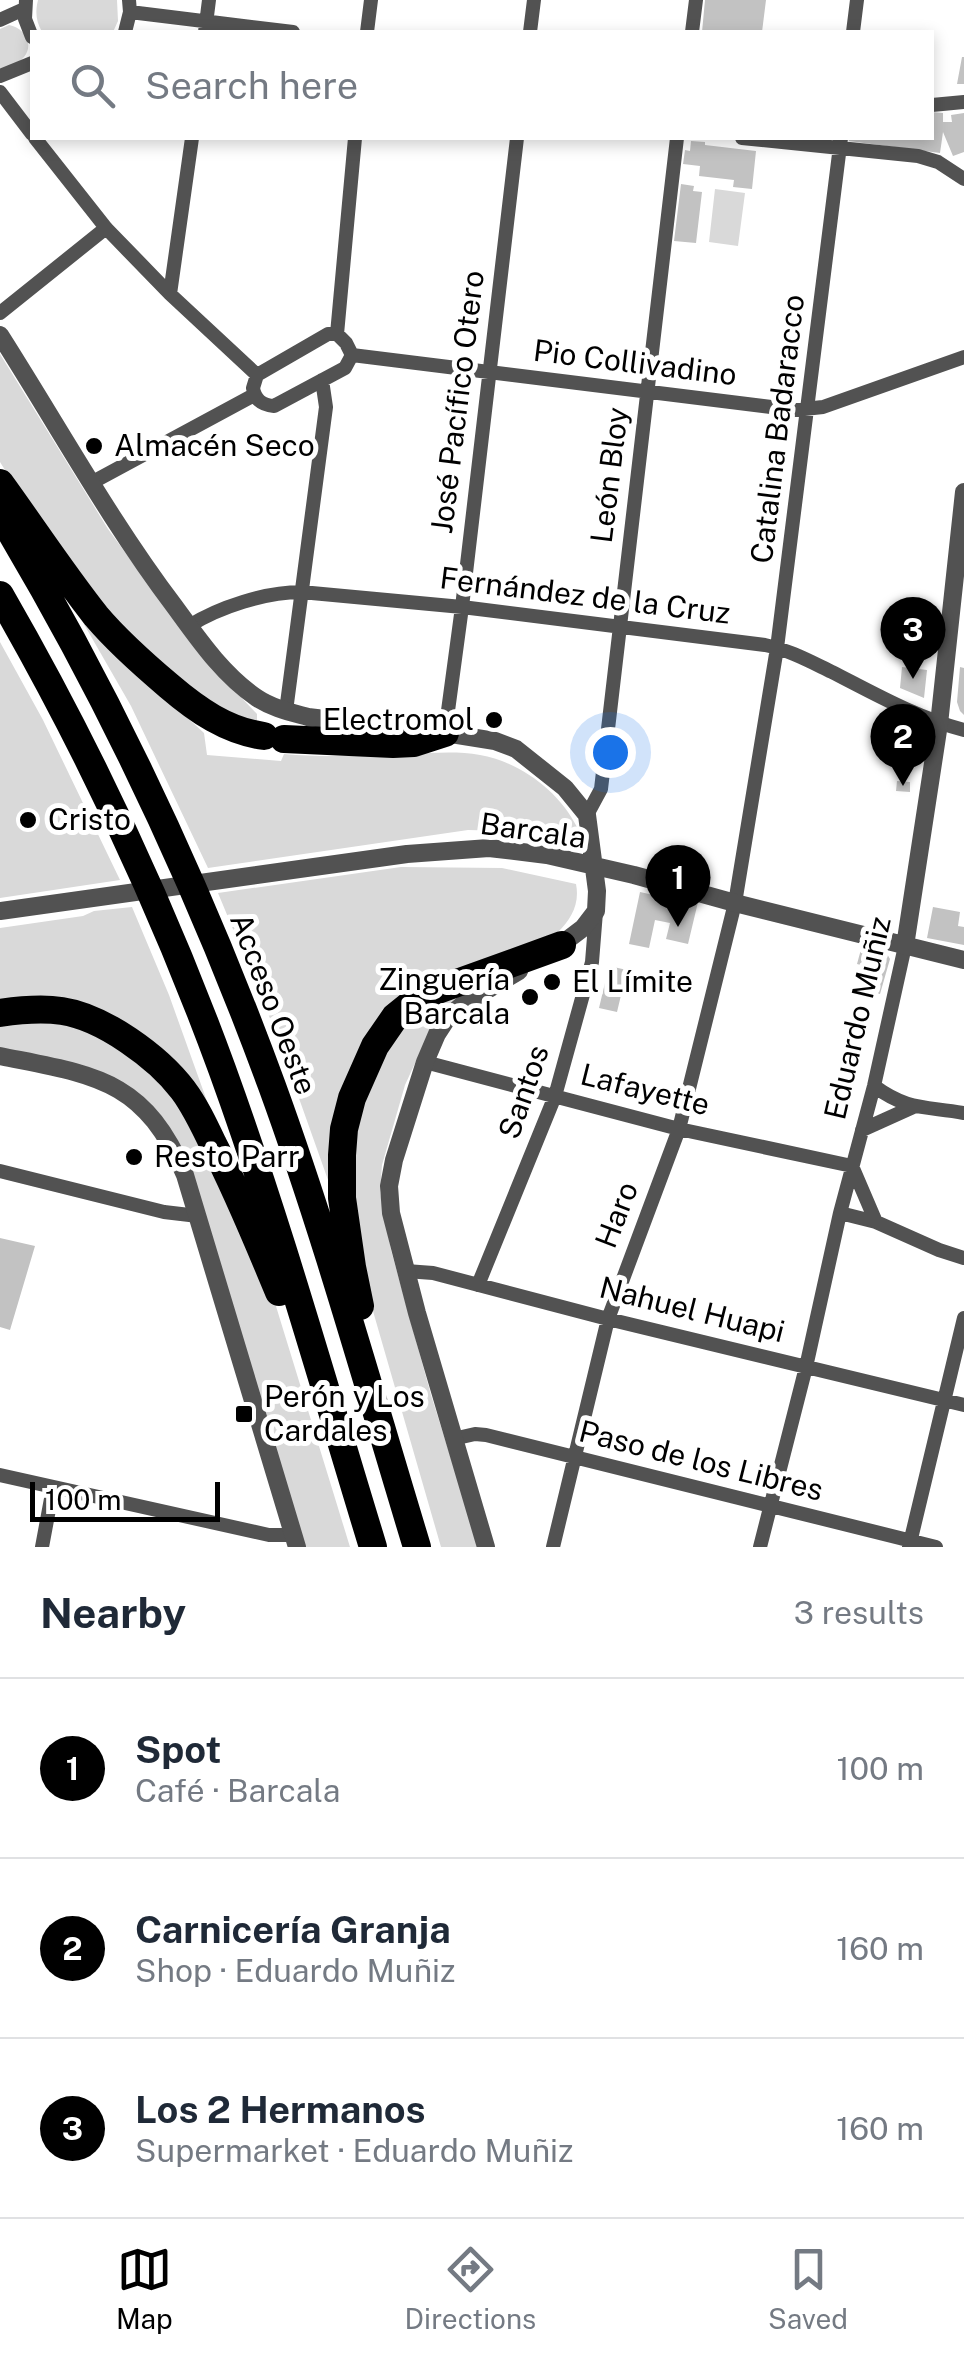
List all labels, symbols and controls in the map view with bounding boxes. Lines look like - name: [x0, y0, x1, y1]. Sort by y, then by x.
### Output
- search box: [30, 30, 934, 140]
- icon: search: [65, 58, 120, 113]
- text: Search here: [145, 63, 358, 108]
- street label: José Pacífico Otero: [423, 268, 491, 535]
- street label: Catalina Badaracco: [743, 292, 811, 565]
- street label: Pio Collivadino: [531, 332, 739, 392]
- street label: León Bloy: [583, 405, 635, 545]
- place label: Almacén Seco: [114, 427, 315, 463]
- marker: Almacén Seco: [83, 435, 105, 457]
- street label: Fernández de la Cruz: [438, 559, 732, 631]
- pin: 3: [880, 596, 946, 679]
- place label: Electromol: [323, 701, 474, 737]
- pin: 2: [870, 704, 936, 786]
- marker: Electromol: [483, 709, 505, 731]
- your location: [585, 727, 636, 778]
- place label: Cristo: [48, 801, 131, 837]
- street label: Barcala: [478, 805, 588, 855]
- marker: Cristo: [17, 809, 39, 831]
- pin: 1: [646, 844, 710, 927]
- street label: Acceso Oeste: [223, 908, 325, 1099]
- street label: Eduardo Muñiz: [816, 913, 898, 1123]
- place label: Zinguería Barcala: [378, 961, 510, 1031]
- place label: El Límite: [572, 963, 693, 999]
- marker: El Límite: [541, 971, 563, 993]
- marker: Zinguería Barcala: [519, 986, 541, 1008]
- street label: Santos: [490, 1040, 556, 1143]
- street label: Lafayette: [577, 1056, 713, 1122]
- place label: Resto Parr: [154, 1138, 300, 1174]
- marker: Resto Parr: [123, 1146, 145, 1168]
- street label: Haro: [587, 1176, 645, 1253]
- street label: Nahuel Huapi: [596, 1269, 789, 1349]
- place label: Perón y Los Cardales: [264, 1378, 425, 1448]
- marker: Perón y Los Cardales: [233, 1403, 255, 1425]
- street label: Paso de los Libres: [576, 1412, 827, 1508]
- scale bar: [30, 1477, 220, 1522]
- text: 100 m: [45, 1483, 122, 1516]
- text: Nearby: [40, 1588, 186, 1637]
- text: 3 results: [794, 1594, 924, 1631]
- text: Spot: [135, 1727, 221, 1772]
- text: 1: [66, 1750, 79, 1787]
- text: 100 m: [837, 1750, 924, 1787]
- text: Café · Barcala: [135, 1772, 341, 1809]
- text: Carnicería Granja: [135, 1907, 451, 1952]
- text: 2: [62, 1930, 83, 1967]
- text: 160 m: [836, 1930, 924, 1967]
- text: Shop · Eduardo Muñiz: [135, 1952, 455, 1989]
- text: Los 2 Hermanos: [135, 2087, 426, 2132]
- text: 3: [62, 2110, 83, 2147]
- text: 160 m: [836, 2110, 924, 2147]
- text: Supermarket · Eduardo Muñiz: [135, 2132, 573, 2169]
- tab: Map: [116, 2242, 173, 2335]
- tab: Directions: [405, 2242, 536, 2335]
- tab: Saved: [768, 2242, 848, 2335]

